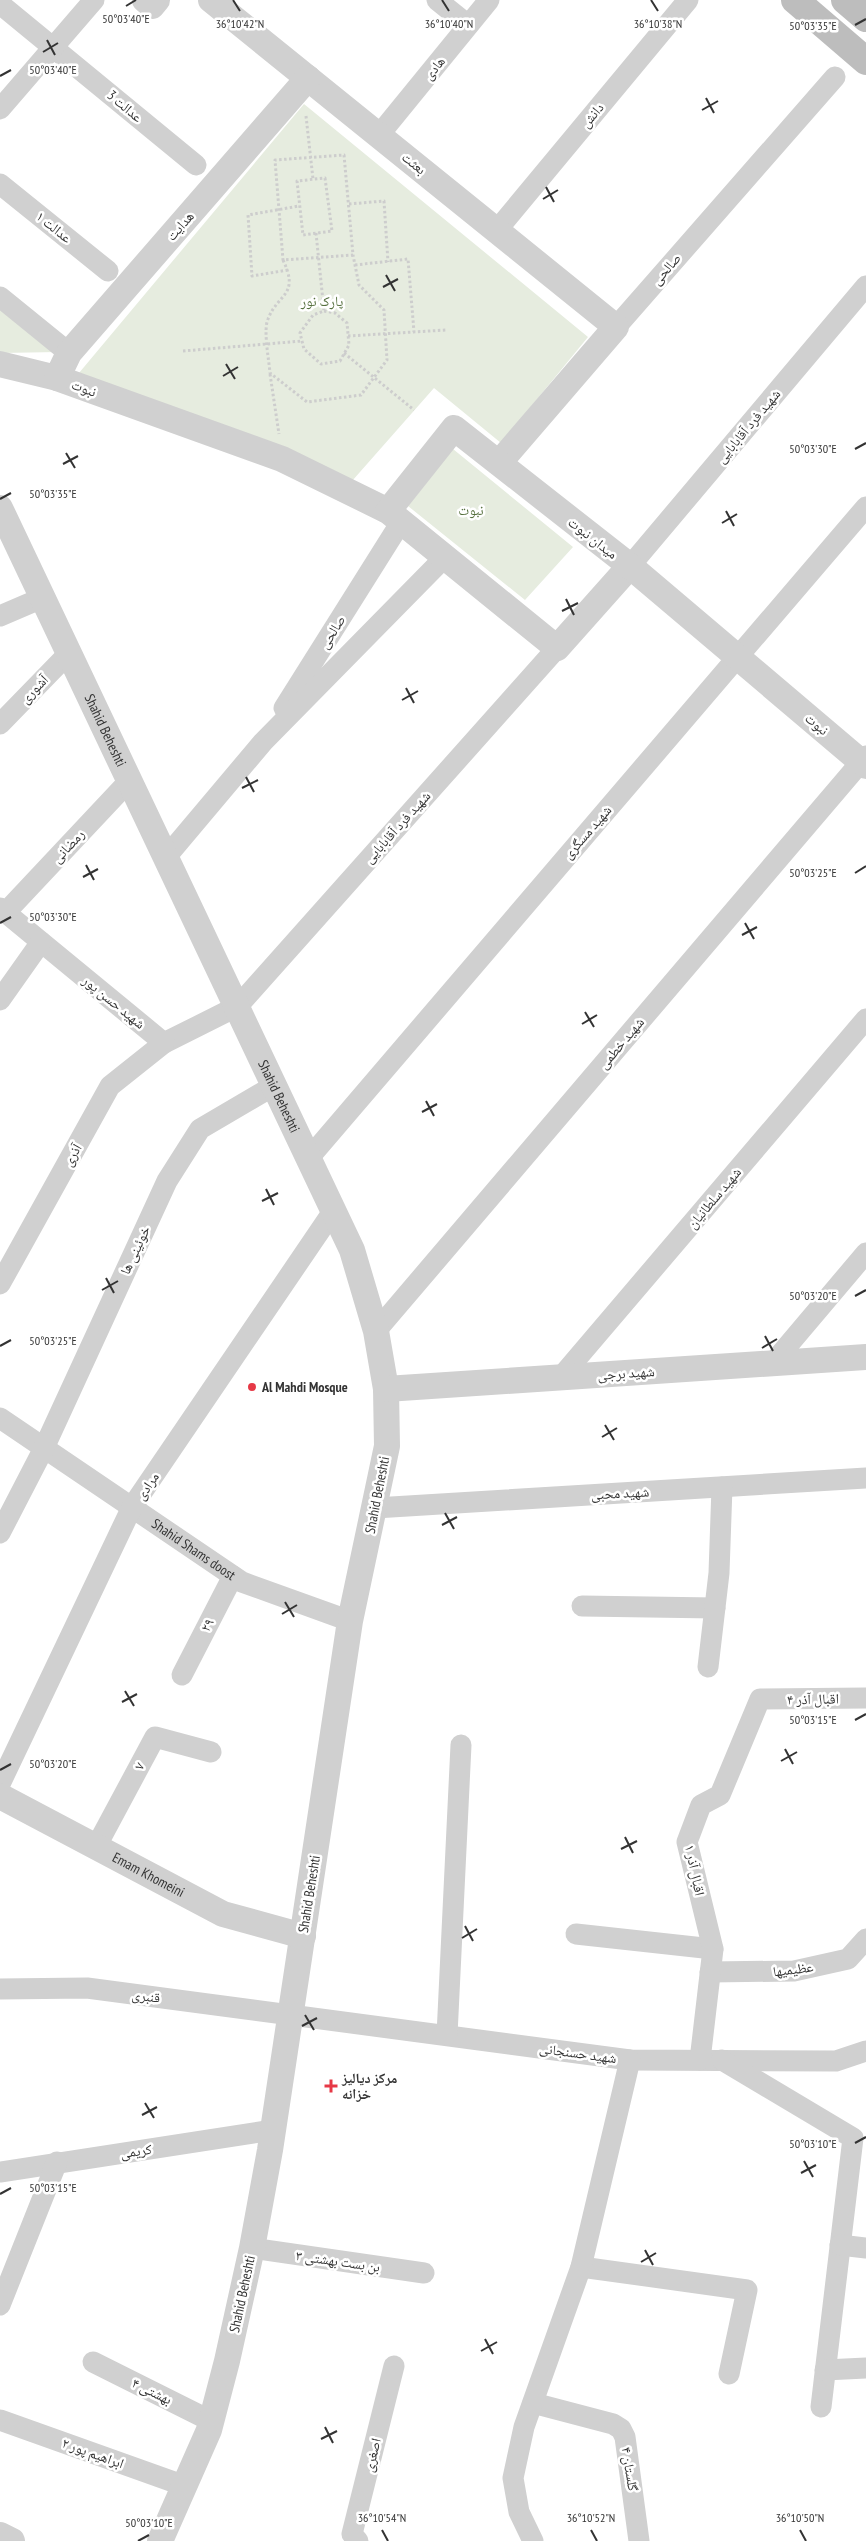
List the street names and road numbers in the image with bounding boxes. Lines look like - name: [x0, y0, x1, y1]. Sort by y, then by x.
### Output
- street label: هادی: [419, 53, 449, 83]
- street label: عدالت 3: [104, 86, 146, 126]
- street label: دانش: [576, 99, 608, 131]
- street label: بعثت: [398, 148, 430, 178]
- street label: عدالت ۱: [33, 207, 75, 247]
- street label: هدایت: [162, 208, 198, 244]
- street label: صالحی: [647, 249, 685, 289]
- street label: نبوت: [69, 375, 99, 401]
- street label: شهید فرد آقابابایی: [712, 385, 784, 467]
- street label: میدان نبوت: [565, 513, 621, 563]
- street label: صالحی: [315, 612, 349, 652]
- street label: آشوری: [16, 671, 52, 707]
- street label: Shahid Beheshti: [81, 691, 130, 769]
- street label: نبوت: [802, 709, 833, 739]
- street label: شهید فرد آقابابایی: [360, 787, 434, 867]
- street label: شهید مسگری: [559, 801, 615, 863]
- street label: رمضانی: [48, 825, 88, 867]
- street label: شهید حسن پور: [78, 971, 149, 1033]
- street label: شهید خطمی: [594, 1013, 648, 1073]
- street label: Shahid Beheshti: [254, 1057, 304, 1135]
- street label: آذری: [59, 1140, 86, 1170]
- street label: شهید سلطانیان: [683, 1164, 745, 1232]
- street label: خوئینی ها: [116, 1223, 154, 1277]
- street label: شهید برجی: [597, 1362, 655, 1384]
- street label: Shahid Beheshti: [361, 1455, 393, 1535]
- street label: مرادی: [131, 1469, 163, 1503]
- street label: شهید محبی: [590, 1482, 650, 1504]
- street label: Shahid Shams doost: [148, 1514, 239, 1584]
- street label: ۲۹: [196, 1615, 218, 1635]
- street label: اقبال آذر ۴: [787, 1690, 839, 1708]
- street label: ۷: [130, 1759, 148, 1773]
- street label: اقبال آذر ۱: [681, 1843, 709, 1897]
- street label: Emam Khomeini: [109, 1848, 188, 1901]
- street label: Shahid Beheshti: [294, 1854, 324, 1934]
- street label: عظیمیها: [772, 1958, 814, 1980]
- street label: قنبری: [131, 1985, 161, 2007]
- street label: شهید حسنجانی: [538, 2039, 618, 2067]
- street label: کریمی: [119, 2140, 153, 2162]
- street label: بن بست بهشتی ۳: [295, 2246, 381, 2276]
- street label: Shahid Beheshti: [225, 2254, 259, 2334]
- street label: بهشتی ۴: [129, 2374, 175, 2408]
- street label: ابراهیم پور ۲: [59, 2433, 126, 2473]
- street label: اصغری: [359, 2436, 385, 2474]
- street label: گلستان ۴: [618, 2446, 642, 2493]

